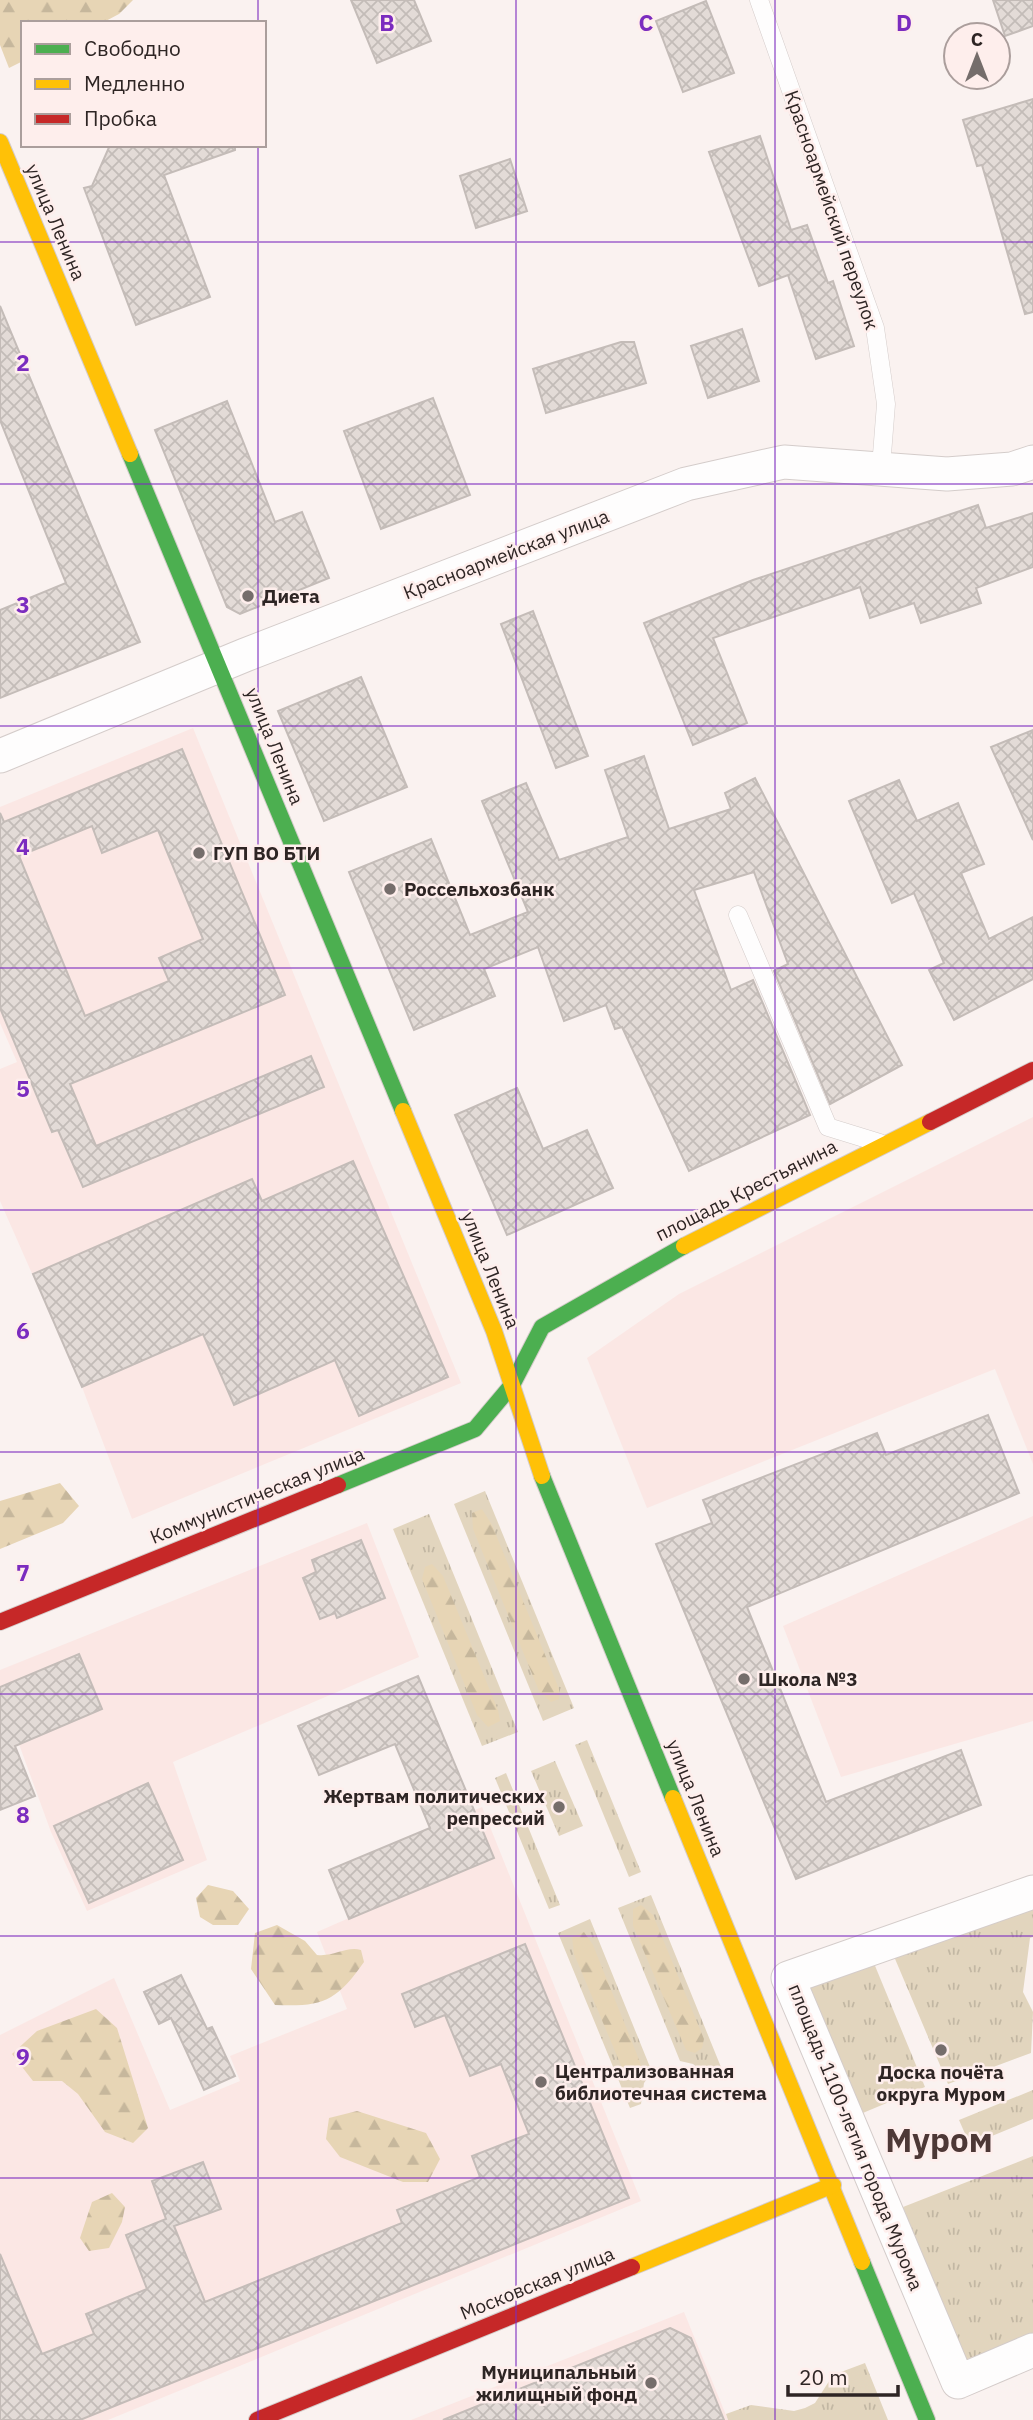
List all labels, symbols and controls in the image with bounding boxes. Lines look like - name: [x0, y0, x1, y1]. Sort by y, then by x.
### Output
- text: B: [379, 7, 395, 37]
- text: C: [639, 7, 654, 37]
- text: D: [896, 7, 912, 37]
- legend: [21, 21, 266, 147]
- north arrow: [942, 21, 1012, 91]
- text: С: [971, 27, 983, 51]
- text: Свободно: [84, 34, 181, 62]
- text: Медленно: [84, 69, 185, 97]
- street label: Красноармейский переулок: [780, 87, 884, 333]
- text: Пробка: [84, 104, 157, 132]
- street label: улица Ленина: [21, 160, 91, 284]
- text: 2: [16, 347, 30, 377]
- street label: Красноармейская улица: [400, 504, 612, 604]
- place label: Диета: [262, 584, 320, 608]
- marker: Диета: [240, 588, 256, 604]
- text: 3: [16, 589, 30, 619]
- street label: улица Ленина: [241, 684, 309, 808]
- text: 4: [16, 831, 30, 861]
- place label: ГУП ВО БТИ: [213, 841, 320, 865]
- marker: ГУП ВО БТИ: [191, 845, 207, 861]
- place label: Россельхозбанк: [404, 877, 554, 901]
- marker: Россельхозбанк: [382, 881, 398, 897]
- text: 5: [16, 1073, 30, 1103]
- street label: площадь Крестьянина: [651, 1134, 841, 1246]
- street label: улица Ленина: [457, 1208, 525, 1332]
- text: 6: [16, 1315, 30, 1345]
- street label: Коммунистическая улица: [146, 1441, 368, 1549]
- text: 7: [16, 1557, 30, 1587]
- place label: Школа №3: [758, 1667, 858, 1691]
- marker: Школа №3: [736, 1671, 752, 1687]
- street label: улица Ленина: [662, 1736, 730, 1860]
- place label: Жертвам политических репрессий: [323, 1784, 545, 1830]
- text: 8: [16, 1799, 30, 1829]
- marker: Жертвам политических репрессий: [551, 1799, 567, 1815]
- street label: площадь 1100-летия города Мурома: [783, 1980, 929, 2294]
- text: 9: [16, 2041, 30, 2071]
- marker: Доска почёта округа Муром: [933, 2042, 949, 2058]
- place label: Централизованная библиотечная система: [555, 2059, 767, 2105]
- place label: Доска почёта округа Муром: [877, 2060, 1005, 2106]
- marker: Централизованная библиотечная система: [533, 2074, 549, 2090]
- district label: Муром: [885, 2118, 993, 2161]
- street label: Московская улица: [456, 2241, 618, 2325]
- scale bar: [788, 2354, 898, 2398]
- place label: Муниципальный жилищный фонд: [476, 2360, 637, 2406]
- text: 20 m: [799, 2363, 848, 2391]
- marker: Муниципальный жилищный фонд: [643, 2375, 659, 2391]

